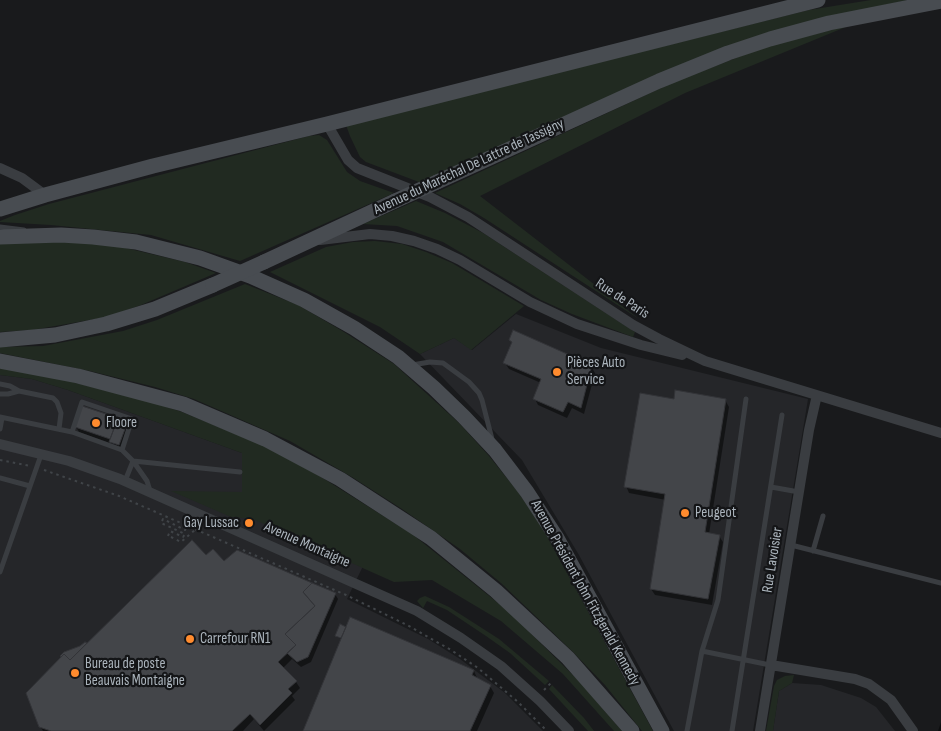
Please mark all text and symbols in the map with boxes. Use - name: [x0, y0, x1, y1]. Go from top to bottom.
- street label: Avenue du Maréchal De Lattre de Tassigny: [371, 115, 567, 219]
- street label: Rue de Paris: [592, 275, 652, 323]
- place label: Pièces Auto Service: [567, 354, 625, 389]
- marker: Pièces Auto Service: [551, 366, 563, 378]
- place label: Floore: [106, 414, 137, 432]
- marker: Floore: [90, 417, 102, 429]
- street label: Avenue Président John Fitzgerald Kennedy: [526, 497, 644, 689]
- place label: Peugeot: [695, 504, 736, 522]
- marker: Peugeot: [679, 507, 691, 519]
- place label: Gay Lussac: [184, 514, 239, 532]
- marker: Gay Lussac: [243, 517, 255, 529]
- street label: Avenue Montaigne: [261, 518, 353, 572]
- street label: Rue Lavoisier: [759, 526, 787, 594]
- place label: Carrefour RN1: [200, 630, 270, 648]
- marker: Carrefour RN1: [184, 633, 196, 645]
- place label: Bureau de poste Beauvais Montaigne: [85, 655, 185, 690]
- marker: Bureau de poste Beauvais Montaigne: [69, 667, 81, 679]

